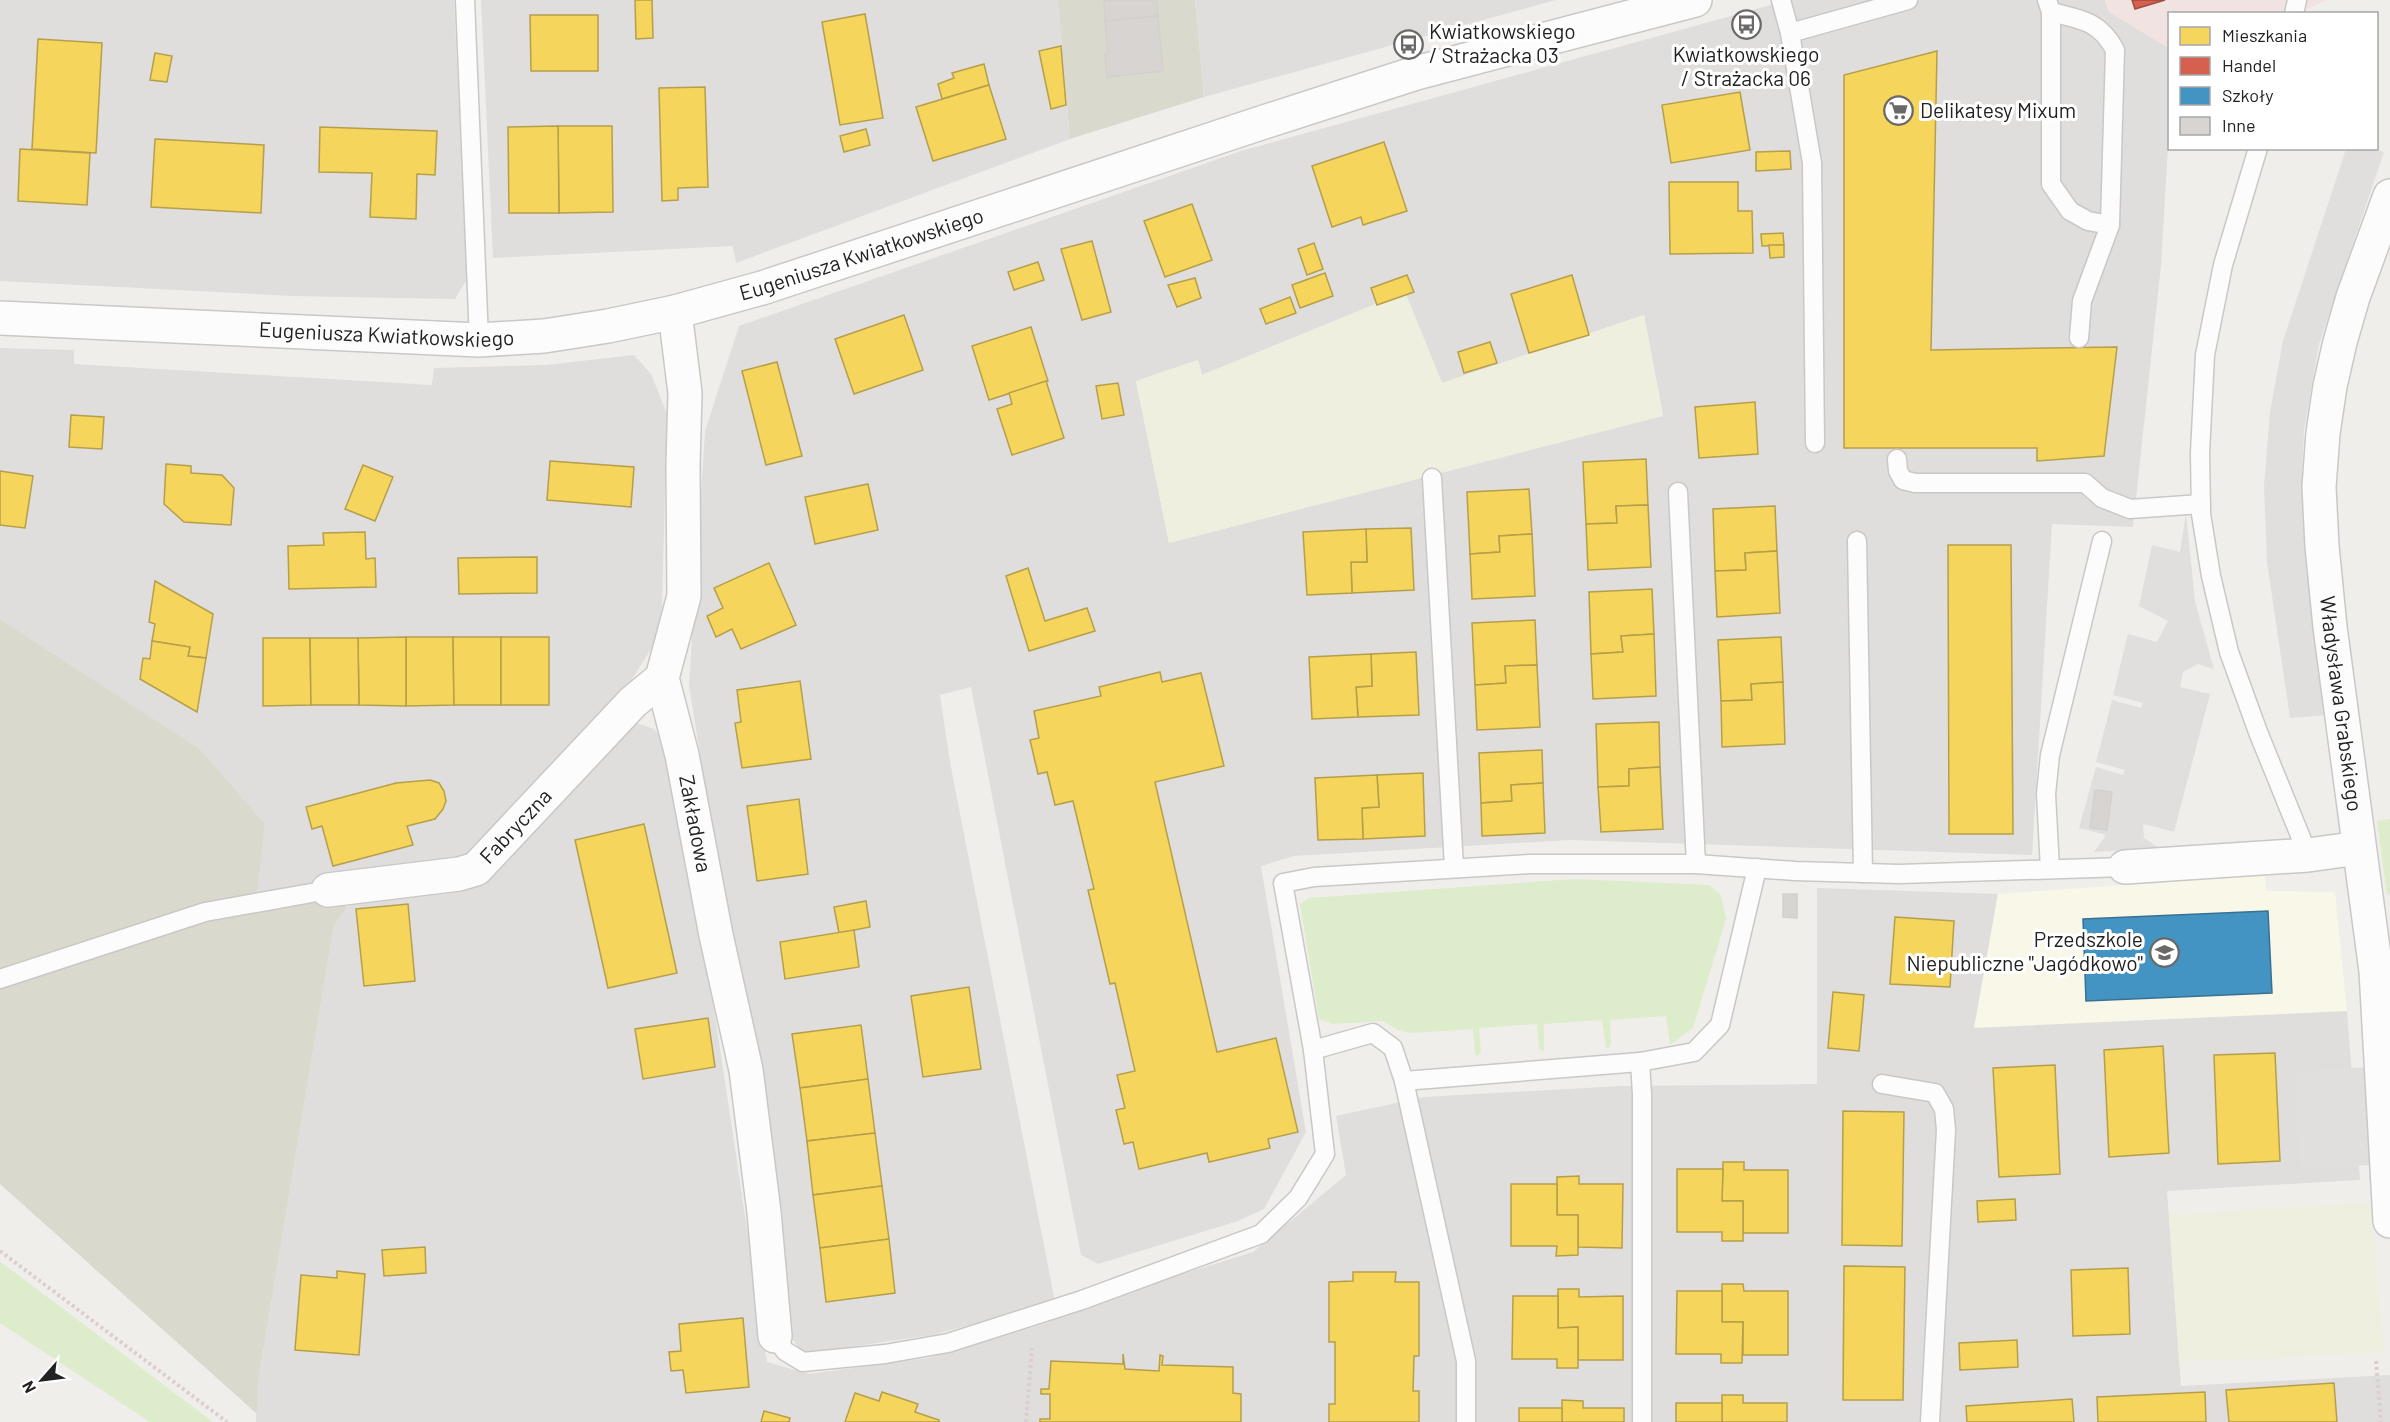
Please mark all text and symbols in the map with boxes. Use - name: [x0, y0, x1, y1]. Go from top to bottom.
- bus stop icon: Kwiatkowskiego / Strażacka 06: [1730, 8, 1762, 40]
- legend: [2168, 12, 2378, 150]
- place label: Kwiatkowskiego / Strażacka 03: [1429, 18, 1576, 67]
- text: Mieszkania: [2222, 24, 2307, 46]
- bus stop icon: Kwiatkowskiego / Strażacka 03: [1392, 28, 1424, 60]
- place label: Kwiatkowskiego / Strażacka 06: [1673, 41, 1819, 90]
- text: Handel: [2222, 54, 2276, 76]
- text: Szkoły: [2222, 84, 2273, 106]
- supermarket icon: Delikatesy Mixum: [1883, 95, 1915, 127]
- place label: Delikatesy Mixum: [1920, 97, 2076, 122]
- text: Inne: [2222, 114, 2256, 136]
- street label: Eugeniusza Kwiatkowskiego: [736, 202, 986, 305]
- street label: Eugeniusza Kwiatkowskiego: [258, 316, 515, 351]
- street label: Władysława Grabskiego: [2316, 594, 2369, 813]
- street label: Zakładowa: [675, 773, 718, 874]
- street label: Fabryczna: [474, 783, 556, 868]
- place label: Przedszkole Niepubliczne "Jagódkowo": [1906, 926, 2143, 975]
- school or university icon: Przedszkole Niepubliczne "Jagódkowo": [2148, 936, 2180, 968]
- north arrow: [12, 1350, 72, 1410]
- text: N: [17, 1378, 39, 1396]

